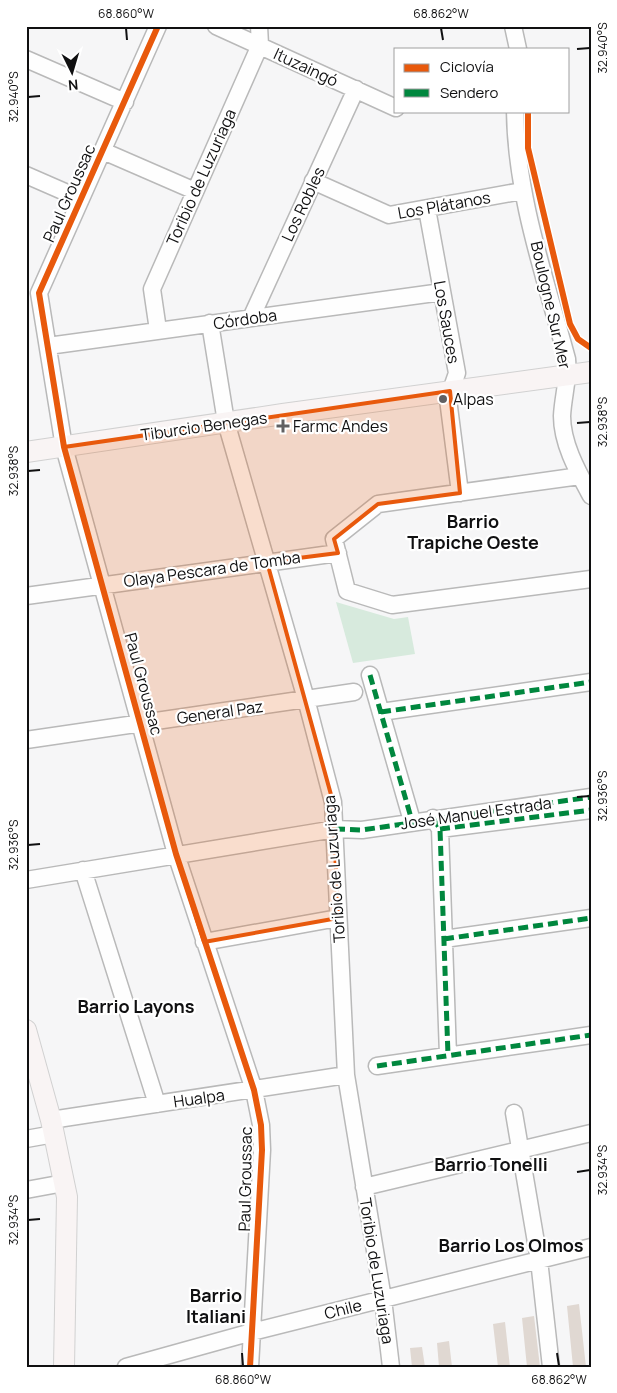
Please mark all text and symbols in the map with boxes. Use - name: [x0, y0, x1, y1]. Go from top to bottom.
- text: 68.860°W: [98, 5, 155, 22]
- text: 68.862°W: [413, 5, 469, 22]
- text: 32.940°S: [594, 22, 611, 74]
- street label: Ituzaingó: [270, 43, 342, 91]
- north arrow: [48, 48, 98, 98]
- legend: [394, 48, 570, 112]
- text: Ciclovía: [440, 56, 494, 77]
- text: 32.940°S: [5, 71, 22, 123]
- text: N: [67, 76, 79, 95]
- text: Sendero: [440, 82, 499, 103]
- street label: Toribio de Luzuriaga: [161, 105, 241, 249]
- street label: Paul Groussac: [38, 140, 100, 245]
- street label: Los Robles: [276, 163, 330, 245]
- street label: Los Plátanos: [396, 186, 492, 224]
- street label: Boulogne Sur Mer: [526, 239, 576, 371]
- street label: Los Sauces: [429, 279, 465, 365]
- street label: Córdoba: [212, 304, 278, 334]
- place label: Alpas: [453, 388, 494, 410]
- marker: Alpas: [437, 393, 449, 405]
- text: 32.938°S: [594, 397, 611, 447]
- street label: Tiburcio Benegas: [139, 406, 269, 446]
- place label: Farmc Andes: [293, 415, 388, 437]
- marker: Farmc Andes: [277, 420, 289, 432]
- text: 32.938°S: [5, 446, 22, 496]
- district label: Barrio Trapiche Oeste: [407, 509, 539, 554]
- street label: Olaya Pescara de Tomba: [122, 546, 302, 592]
- street label: Paul Groussac: [120, 630, 168, 738]
- street label: General Paz: [175, 695, 265, 729]
- text: 32.936°S: [594, 771, 611, 821]
- street label: José Manuel Estrada: [399, 792, 553, 834]
- street label: Toribio de Luzuriaga: [318, 795, 350, 943]
- text: 32.936°S: [5, 820, 22, 870]
- district label: Barrio Layons: [77, 994, 195, 1018]
- street label: Hualpa: [172, 1084, 226, 1112]
- street label: Paul Groussac: [233, 1126, 257, 1232]
- text: 32.934°S: [594, 1145, 611, 1195]
- district label: Barrio Tonelli: [434, 1152, 548, 1176]
- text: 32.934°S: [5, 1195, 22, 1245]
- street label: Toribio de Luzuriaga: [355, 1196, 399, 1346]
- district label: Barrio Los Olmos: [439, 1233, 584, 1257]
- district label: Barrio Italiani: [186, 1283, 246, 1328]
- street label: Chile: [322, 1294, 364, 1324]
- text: 68.860°W: [215, 1371, 272, 1388]
- text: 68.862°W: [531, 1371, 587, 1388]

